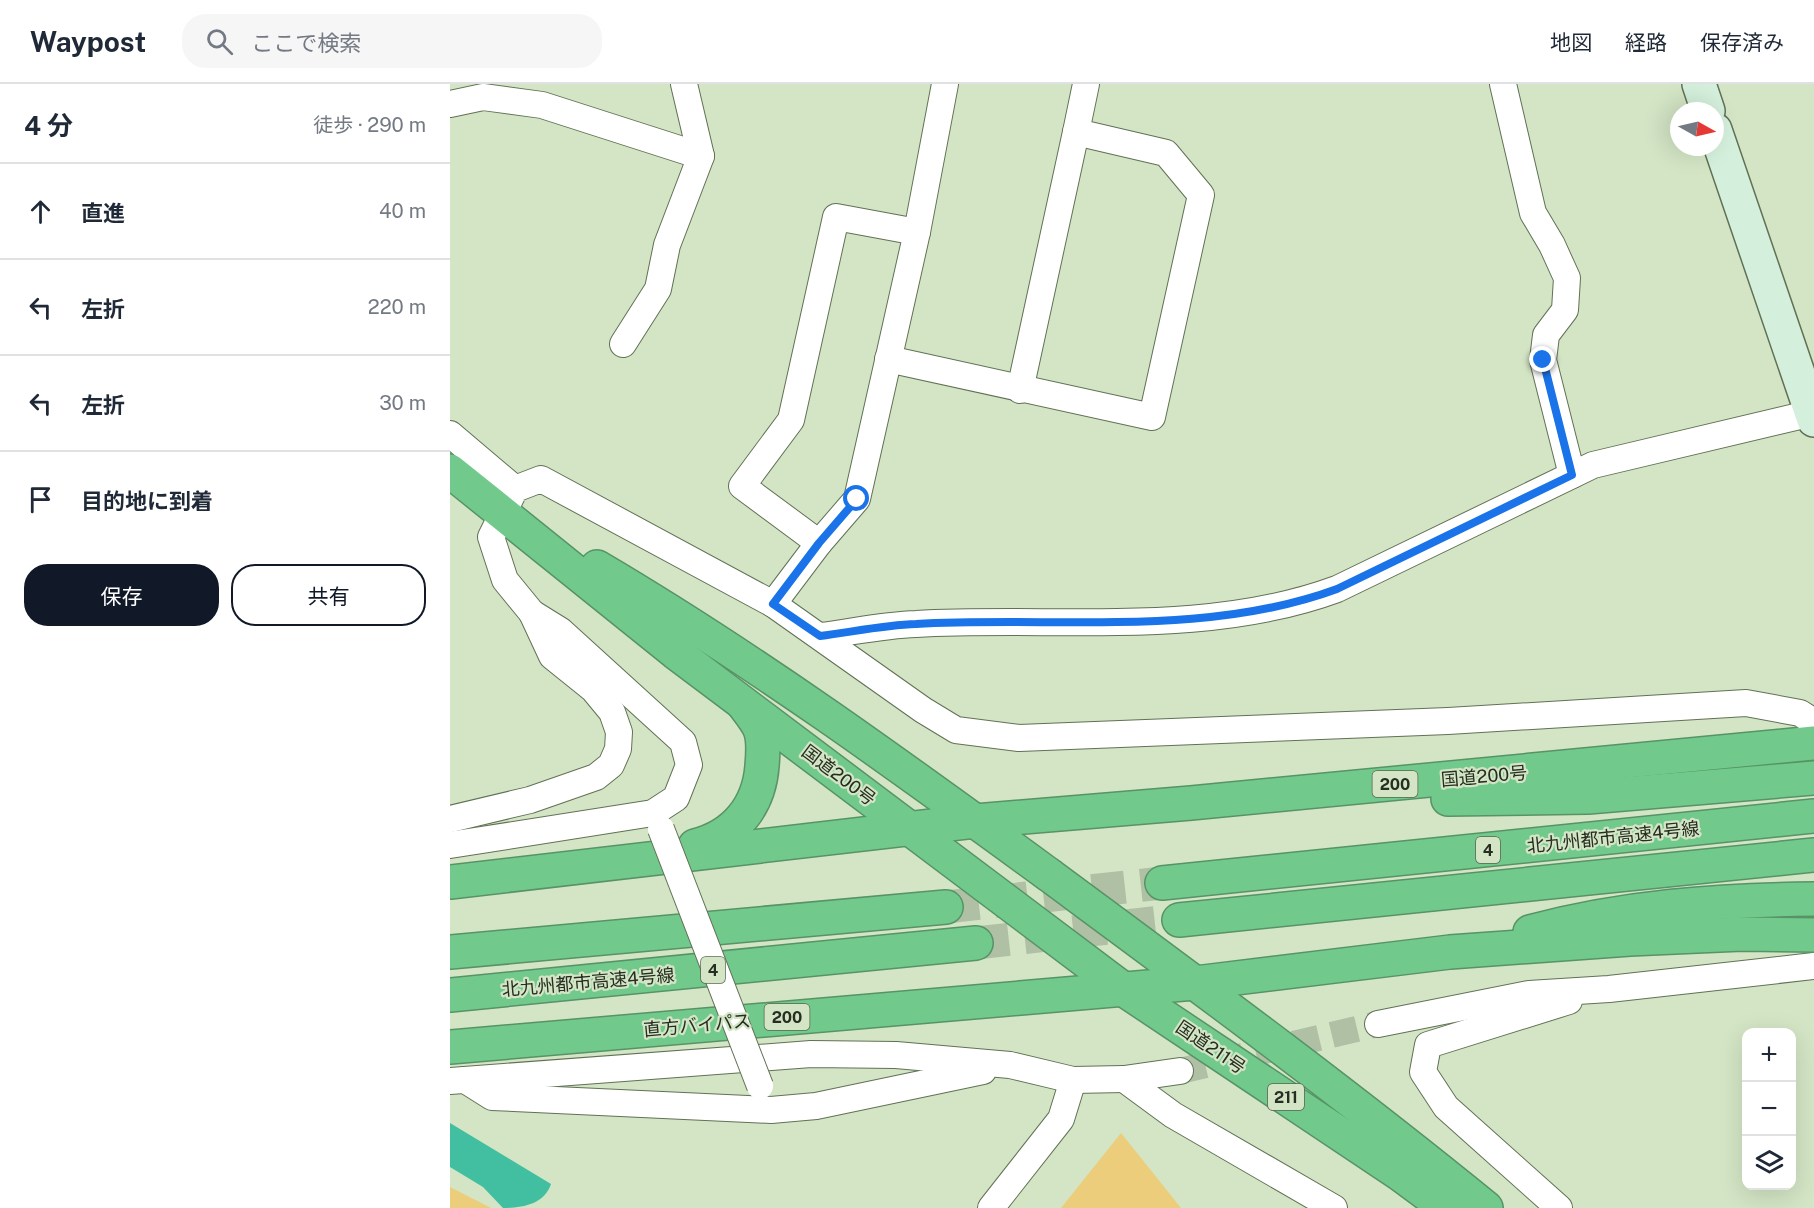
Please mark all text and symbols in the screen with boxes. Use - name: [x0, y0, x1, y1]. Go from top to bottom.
- search box: [182, 14, 602, 68]
- text: Waypost: [30, 25, 146, 58]
- icon: search: [203, 25, 236, 58]
- text: ここで検索: [251, 30, 361, 56]
- text: 地図: [1550, 30, 1592, 55]
- text: 経路: [1625, 30, 1667, 55]
- text: 保存済み: [1700, 30, 1784, 55]
- north arrow: [1670, 102, 1724, 156]
- text: 4 分: [24, 110, 73, 141]
- text: 徒歩 · 290 m: [313, 113, 426, 137]
- icon: ahead: [24, 195, 57, 228]
- text: 40 m: [379, 199, 426, 223]
- text: 直進: [81, 200, 125, 226]
- icon: left: [24, 291, 57, 324]
- text: 220 m: [368, 295, 426, 319]
- text: 左折: [81, 296, 125, 322]
- route end: [1529, 346, 1555, 372]
- icon: left: [24, 387, 57, 420]
- text: 30 m: [379, 391, 426, 415]
- text: 左折: [81, 392, 125, 418]
- icon: arrive: [24, 483, 57, 516]
- route start: [843, 485, 869, 511]
- text: 目的地に到着: [81, 488, 213, 514]
- button: 保存: [24, 564, 219, 626]
- button: 共有: [231, 564, 426, 626]
- street label: 国道200号: [798, 741, 880, 809]
- street label: 国道200号: [1440, 762, 1528, 790]
- road number: 200: [1372, 771, 1418, 797]
- street label: 北九州都市高速4号線: [1526, 817, 1700, 857]
- road number: 4: [1476, 837, 1500, 863]
- road number: 4: [701, 957, 725, 983]
- street label: 北九州都市高速4号線: [501, 964, 675, 1000]
- road number: 200: [764, 1004, 810, 1030]
- street label: 直方バイパス: [642, 1010, 752, 1040]
- street label: 国道211号: [1172, 1016, 1250, 1078]
- map controls: [1742, 1028, 1796, 1190]
- button: +: [1742, 1028, 1796, 1082]
- button: −: [1742, 1082, 1796, 1136]
- road number: 211: [1268, 1084, 1304, 1110]
- button: layers: [1742, 1136, 1796, 1190]

